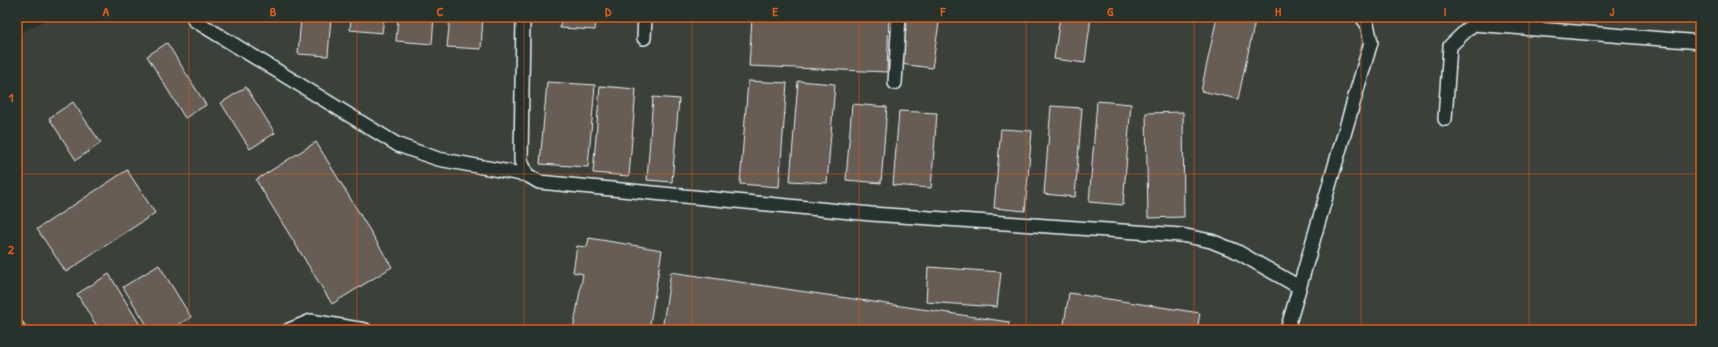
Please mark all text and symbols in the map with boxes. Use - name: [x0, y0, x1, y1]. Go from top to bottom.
- text: A: [103, 2, 110, 20]
- text: B: [270, 2, 277, 20]
- text: C: [436, 2, 444, 20]
- text: D: [605, 2, 612, 20]
- text: E: [772, 2, 778, 20]
- text: F: [940, 2, 947, 20]
- text: G: [1107, 2, 1114, 20]
- text: H: [1275, 2, 1281, 20]
- text: I: [1443, 2, 1447, 20]
- text: J: [1610, 2, 1615, 20]
- text: 1: [9, 88, 14, 106]
- text: 2: [8, 240, 15, 258]

